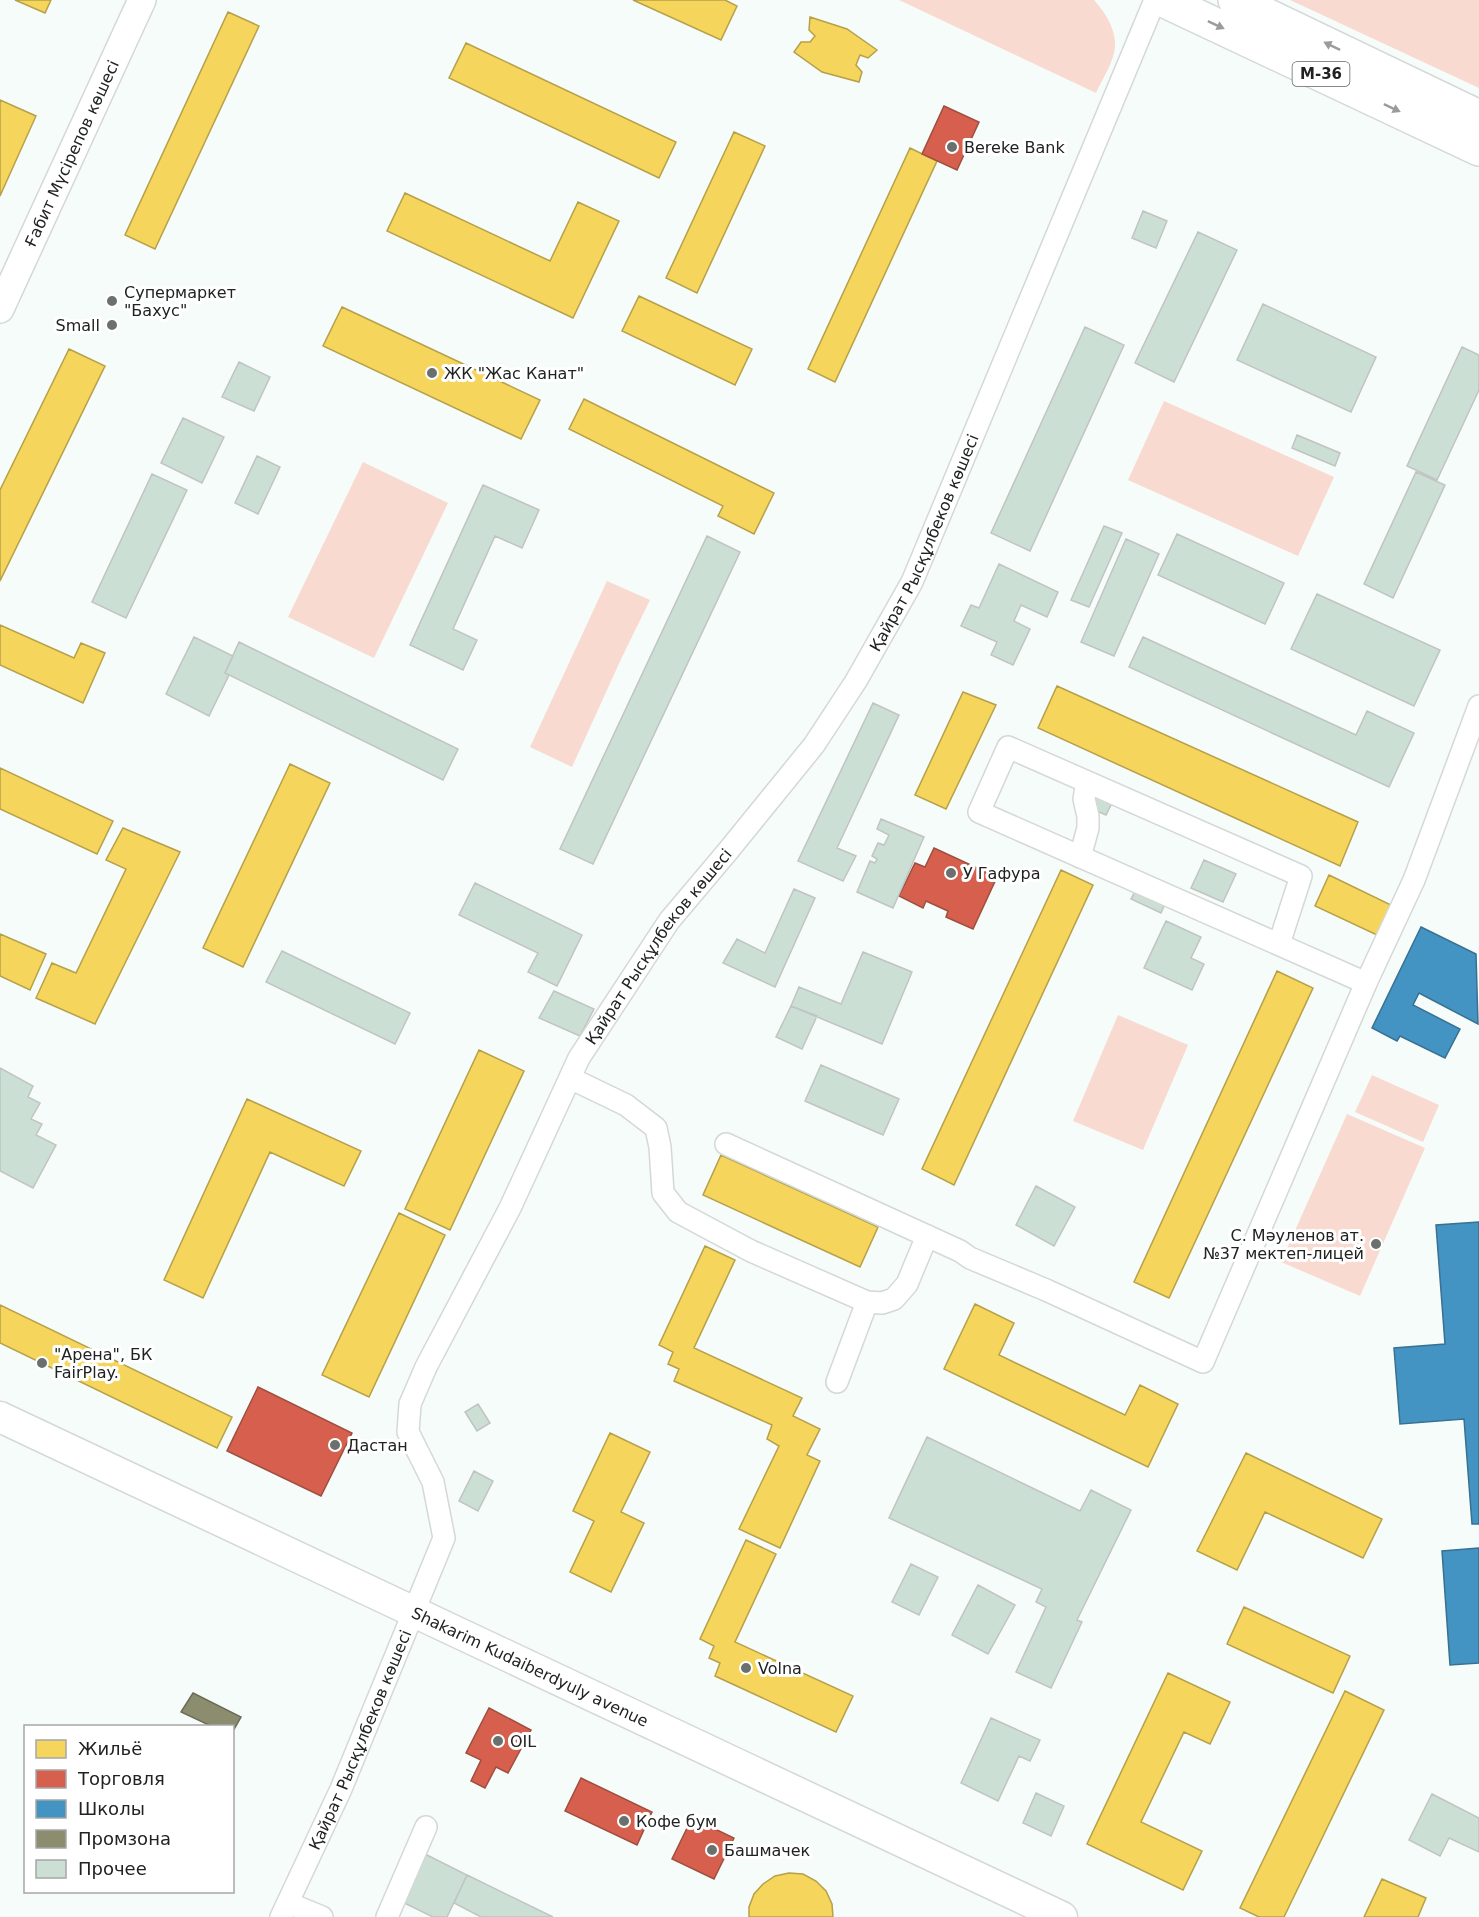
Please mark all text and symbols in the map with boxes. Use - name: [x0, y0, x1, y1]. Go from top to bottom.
- one-way arrow: [1207, 20, 1224, 29]
- one-way arrow: [1323, 42, 1340, 51]
- street label: Ғабит Мүсірепов көшесі: [21, 57, 123, 250]
- road number: M-36: [1292, 62, 1350, 86]
- one-way arrow: [1384, 103, 1401, 112]
- place label: Bereke Bank: [964, 138, 1065, 157]
- marker: Bereke Bank: [945, 140, 959, 154]
- place label: Супермаркет "Бахус": [124, 283, 236, 320]
- marker: Супермаркет "Бахус": [105, 294, 119, 308]
- place label: Small: [56, 316, 100, 335]
- marker: Small: [105, 318, 119, 332]
- place label: ЖК "Жас Канат": [444, 364, 584, 383]
- marker: ЖК "Жас Канат": [425, 366, 439, 380]
- street label: Қайрат Рысқұлбеков көшесі: [866, 431, 983, 655]
- street label: Қайрат Рысқұлбеков көшесі: [582, 845, 736, 1048]
- place label: У Гафура: [963, 864, 1041, 883]
- marker: У Гафура: [944, 866, 958, 880]
- place label: С. Мәуленов ат. №37 мектеп-лицей: [1203, 1226, 1364, 1263]
- marker: С. Мәуленов ат. №37 мектеп-лицей: [1369, 1237, 1383, 1251]
- place label: "Арена", БК FairPlay.: [54, 1345, 153, 1382]
- marker: "Арена", БК FairPlay.: [35, 1356, 49, 1370]
- place label: Дастан: [347, 1436, 408, 1455]
- marker: Дастан: [328, 1438, 342, 1452]
- street label: Shakarim Kudaiberdyuly avenue: [409, 1603, 651, 1731]
- street label: Қайрат Рысқұлбеков көшесі: [305, 1627, 415, 1853]
- place label: Volna: [758, 1659, 802, 1678]
- marker: Volna: [739, 1661, 753, 1675]
- legend: [24, 1725, 234, 1893]
- place label: OIL: [510, 1732, 536, 1751]
- marker: OIL: [491, 1734, 505, 1748]
- text: Жильё: [78, 1738, 142, 1759]
- text: Торговля: [77, 1768, 165, 1789]
- text: Школы: [78, 1798, 145, 1819]
- place label: Кофе бум: [636, 1812, 717, 1831]
- marker: Кофе бум: [617, 1814, 631, 1828]
- text: Промзона: [78, 1828, 171, 1849]
- place label: Башмачек: [724, 1841, 811, 1860]
- marker: Башмачек: [705, 1843, 719, 1857]
- text: Прочее: [78, 1858, 147, 1879]

